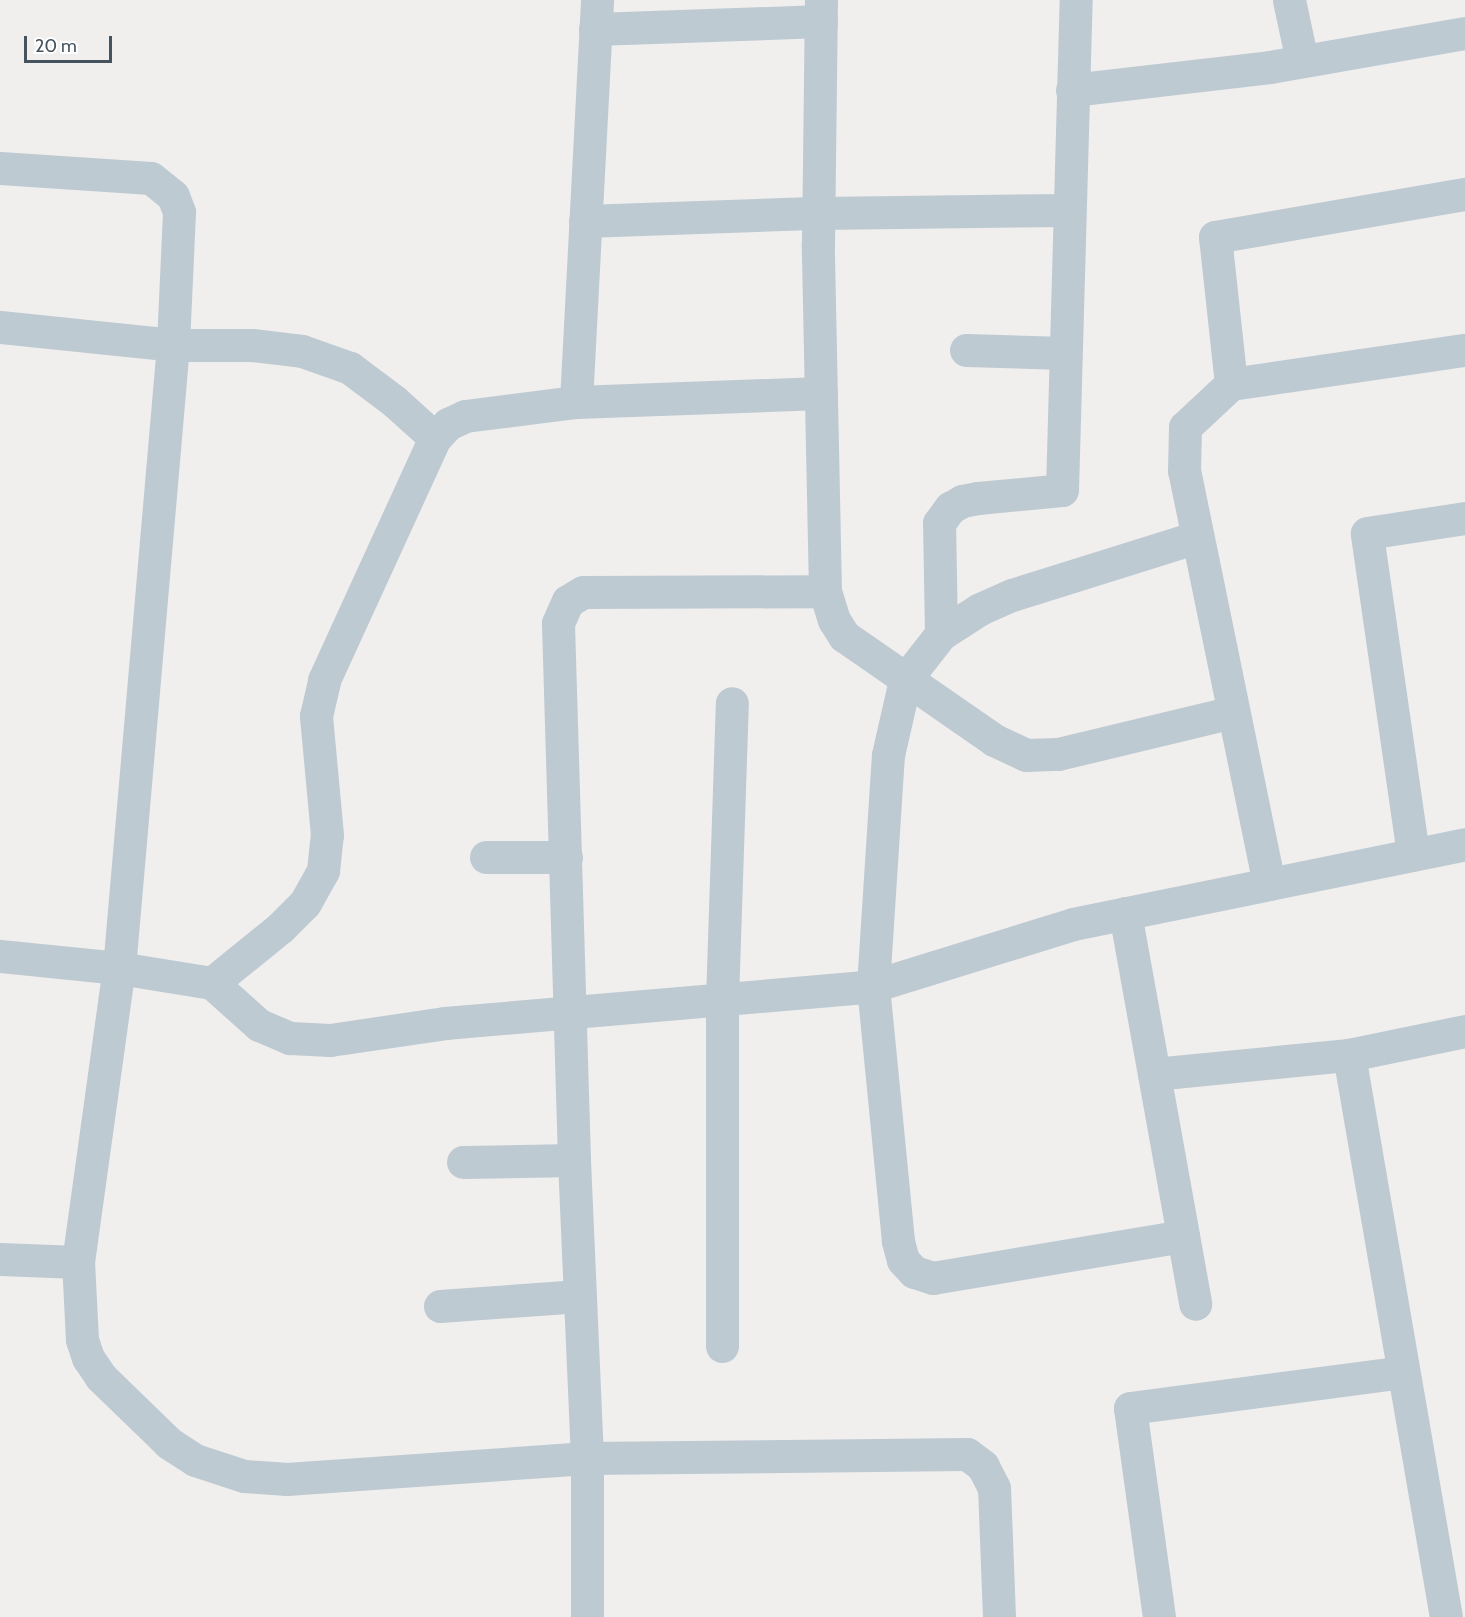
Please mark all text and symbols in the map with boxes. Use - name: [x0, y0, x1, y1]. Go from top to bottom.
- scale bar: [27, 24, 116, 62]
- text: 20 m: [35, 35, 77, 57]

